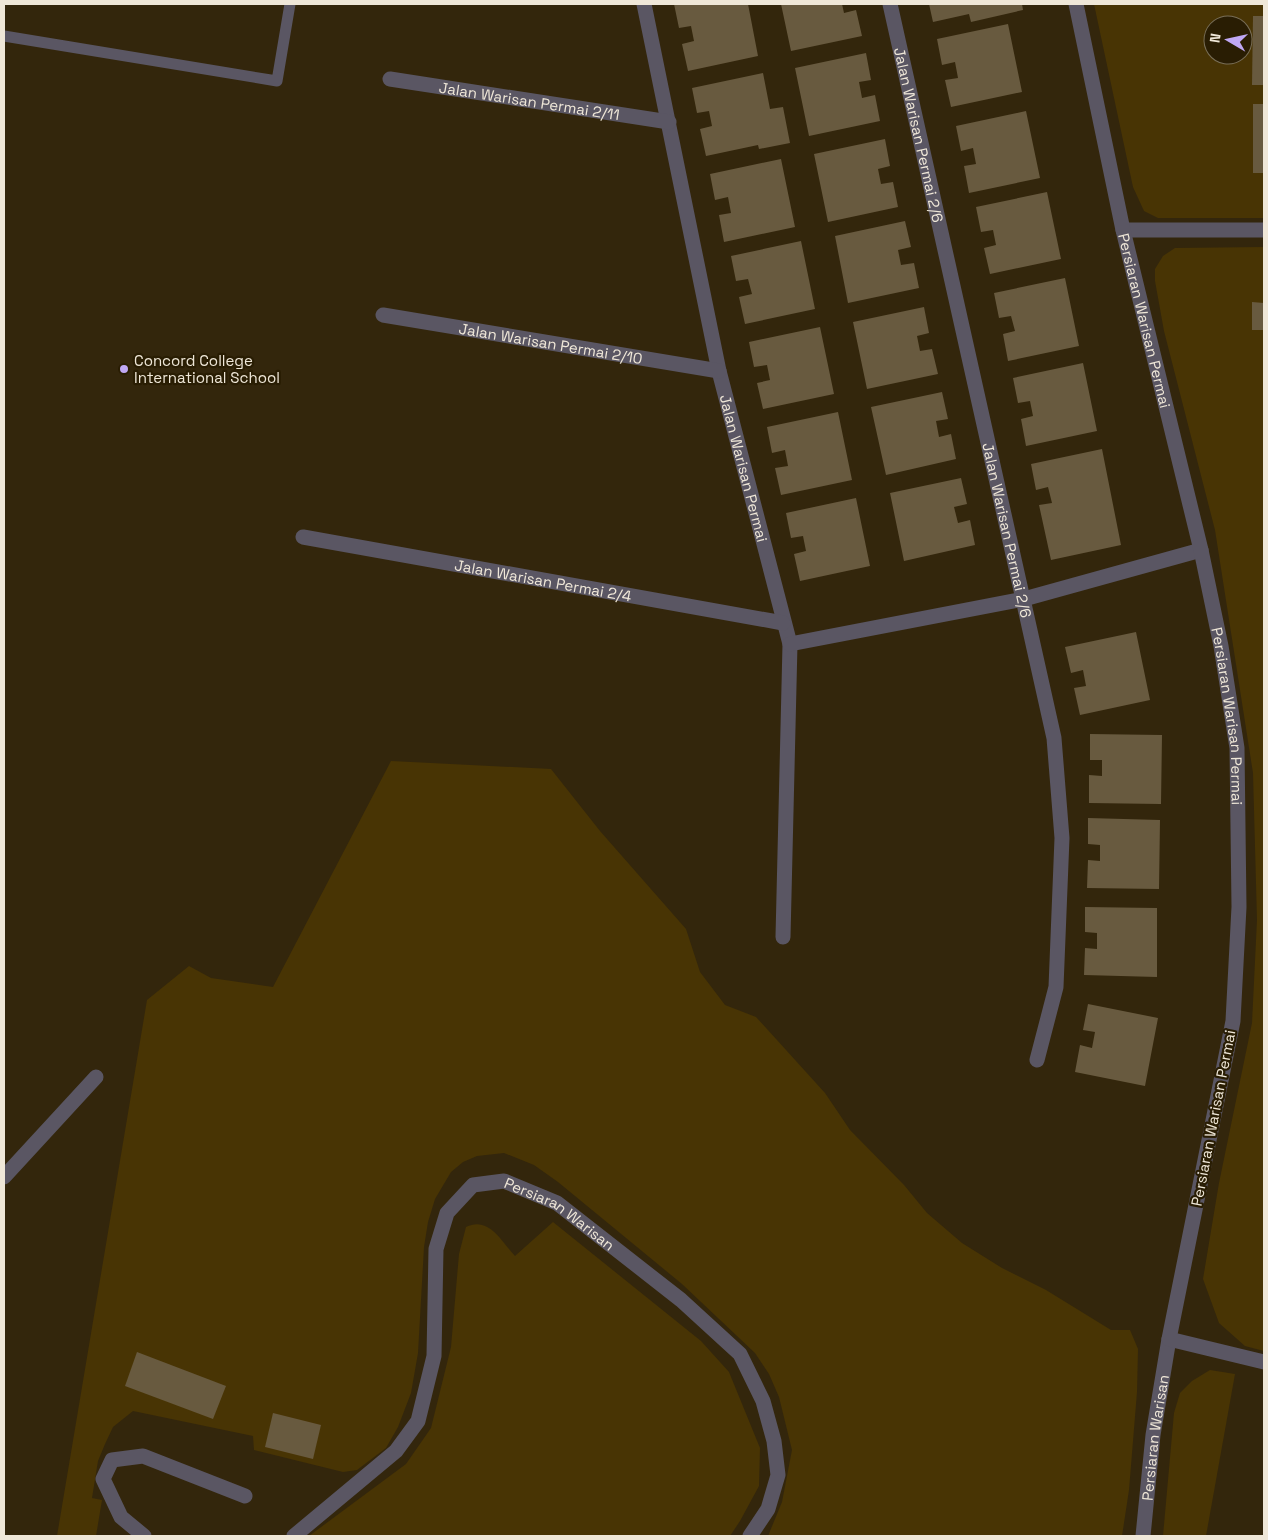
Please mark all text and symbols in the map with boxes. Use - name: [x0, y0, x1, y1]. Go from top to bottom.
- north arrow: [1203, 15, 1253, 65]
- text: N: [1206, 32, 1225, 44]
- street label: Jalan Warisan Permai 2/6: [890, 45, 948, 224]
- street label: Jalan Warisan Permai 2/11: [438, 77, 621, 124]
- street label: Persiaran Warisan Permai: [1115, 231, 1176, 410]
- street label: Jalan Warisan Permai 2/10: [457, 318, 644, 368]
- place label: Concord College International School: [134, 351, 280, 387]
- marker: Concord College International School: [118, 363, 130, 375]
- street label: Jalan Warisan Permai: [716, 392, 773, 544]
- street label: Jalan Warisan Permai 2/6: [979, 441, 1036, 620]
- street label: Jalan Warisan Permai 2/4: [453, 555, 633, 605]
- street label: Persiaran Warisan Permai: [1208, 625, 1247, 805]
- street label: Persiaran Warisan Permai: [1187, 1028, 1239, 1208]
- street label: Persiaran Warisan: [502, 1173, 619, 1254]
- street label: Persiaran Warisan: [1137, 1373, 1172, 1502]

